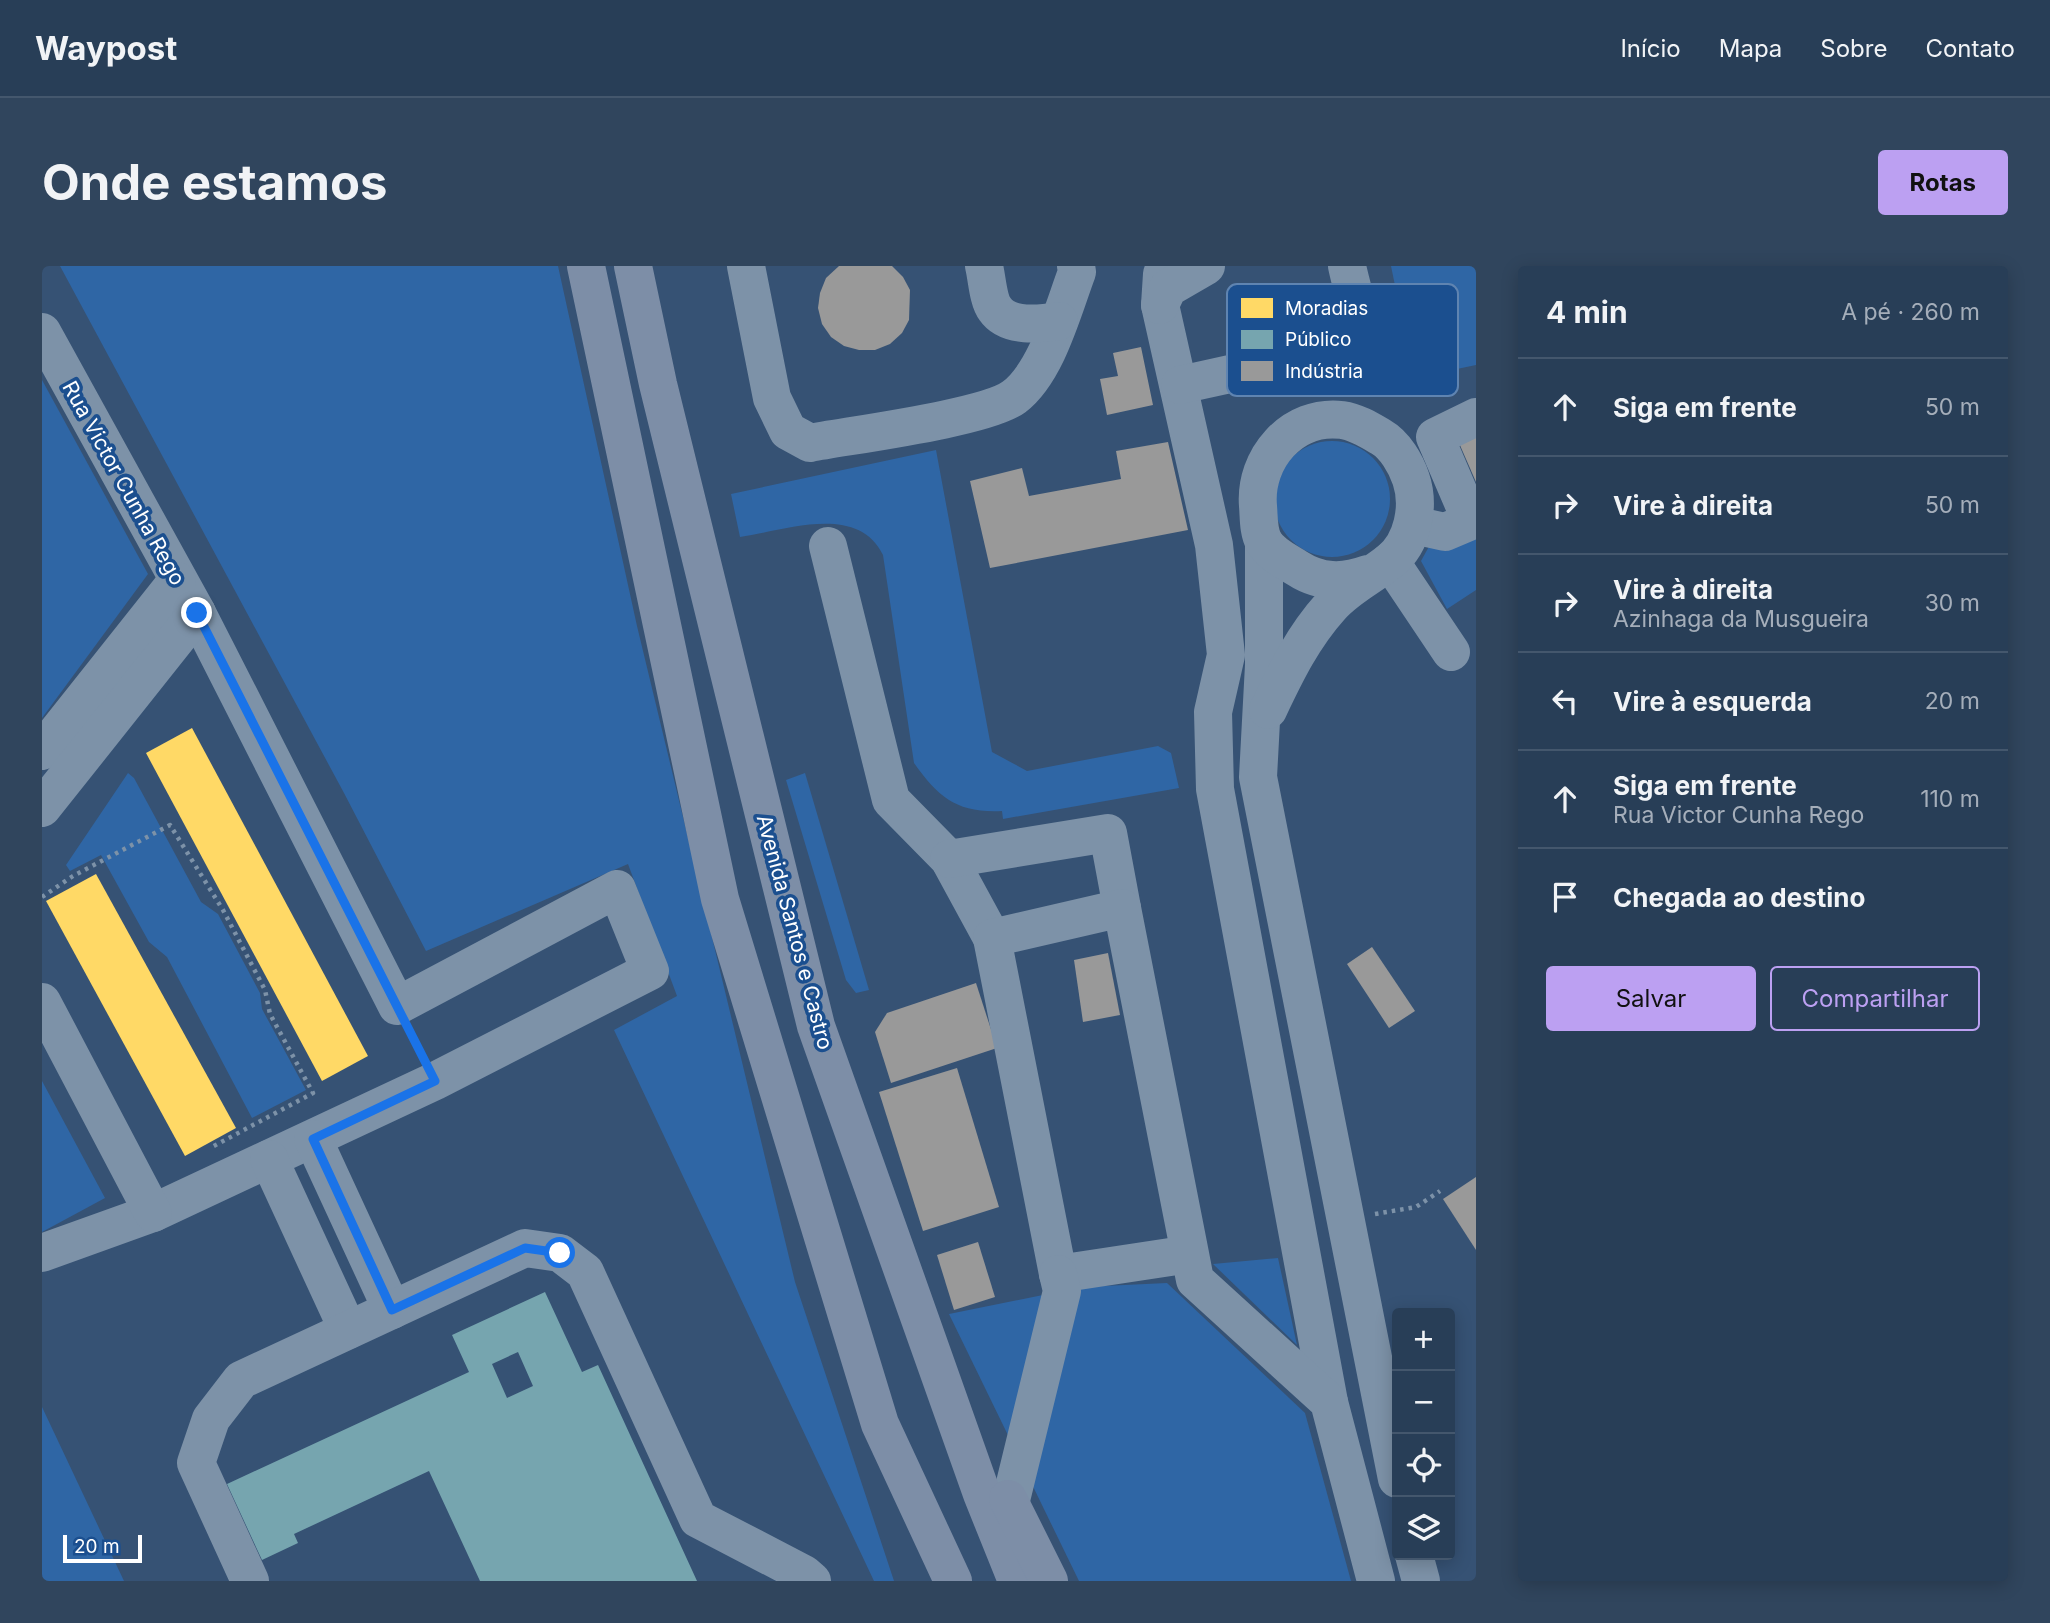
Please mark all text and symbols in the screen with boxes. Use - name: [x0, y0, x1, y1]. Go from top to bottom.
- text: Waypost: [35, 28, 177, 68]
- text: Início: [1620, 34, 1681, 63]
- text: Mapa: [1719, 34, 1782, 63]
- text: Sobre: [1820, 34, 1887, 63]
- text: Contato: [1925, 34, 2015, 63]
- button: Rotas: [1878, 150, 2008, 215]
- text: Onde estamos: [42, 153, 387, 212]
- legend: [1227, 284, 1458, 396]
- text: 4 min: [1546, 294, 1628, 330]
- text: Moradias: [1285, 297, 1368, 320]
- text: A pé · 260 m: [1841, 298, 1980, 326]
- text: Público: [1285, 328, 1351, 351]
- text: Indústria: [1285, 360, 1363, 383]
- street label: Rua Victor Cunha Rego: [57, 377, 191, 589]
- icon: ahead: [1546, 388, 1584, 426]
- text: Siga em frente: [1613, 392, 1797, 423]
- text: 50 m: [1925, 393, 1980, 421]
- icon: right: [1546, 486, 1584, 524]
- text: Vire à direita: [1613, 490, 1773, 521]
- text: 50 m: [1925, 491, 1980, 519]
- text: Vire à direita: [1613, 574, 1773, 605]
- icon: right: [1546, 584, 1584, 622]
- text: 30 m: [1925, 589, 1980, 617]
- route end: [181, 597, 212, 628]
- text: Azinhaga da Musgueira: [1613, 605, 1869, 633]
- icon: left: [1546, 682, 1584, 720]
- text: Vire à esquerda: [1613, 686, 1812, 717]
- text: 20 m: [1925, 687, 1980, 715]
- text: Siga em frente: [1613, 770, 1797, 801]
- icon: ahead: [1546, 780, 1584, 818]
- text: 110 m: [1920, 785, 1980, 813]
- text: Rua Victor Cunha Rego: [1613, 801, 1864, 829]
- street label: Avenida Santos e Castro: [752, 812, 838, 1052]
- icon: arrive: [1546, 878, 1584, 916]
- text: Chegada ao destino: [1613, 882, 1865, 913]
- button: Salvar: [1546, 966, 1756, 1031]
- button: Compartilhar: [1770, 966, 1980, 1031]
- route start: [544, 1237, 575, 1268]
- map controls: [1392, 1308, 1455, 1560]
- button: +: [1392, 1308, 1455, 1371]
- button: −: [1392, 1371, 1455, 1434]
- button: locate: [1392, 1434, 1455, 1497]
- button: layers: [1392, 1497, 1455, 1560]
- scale bar: [63, 1532, 142, 1564]
- text: 20 m: [74, 1535, 120, 1558]

